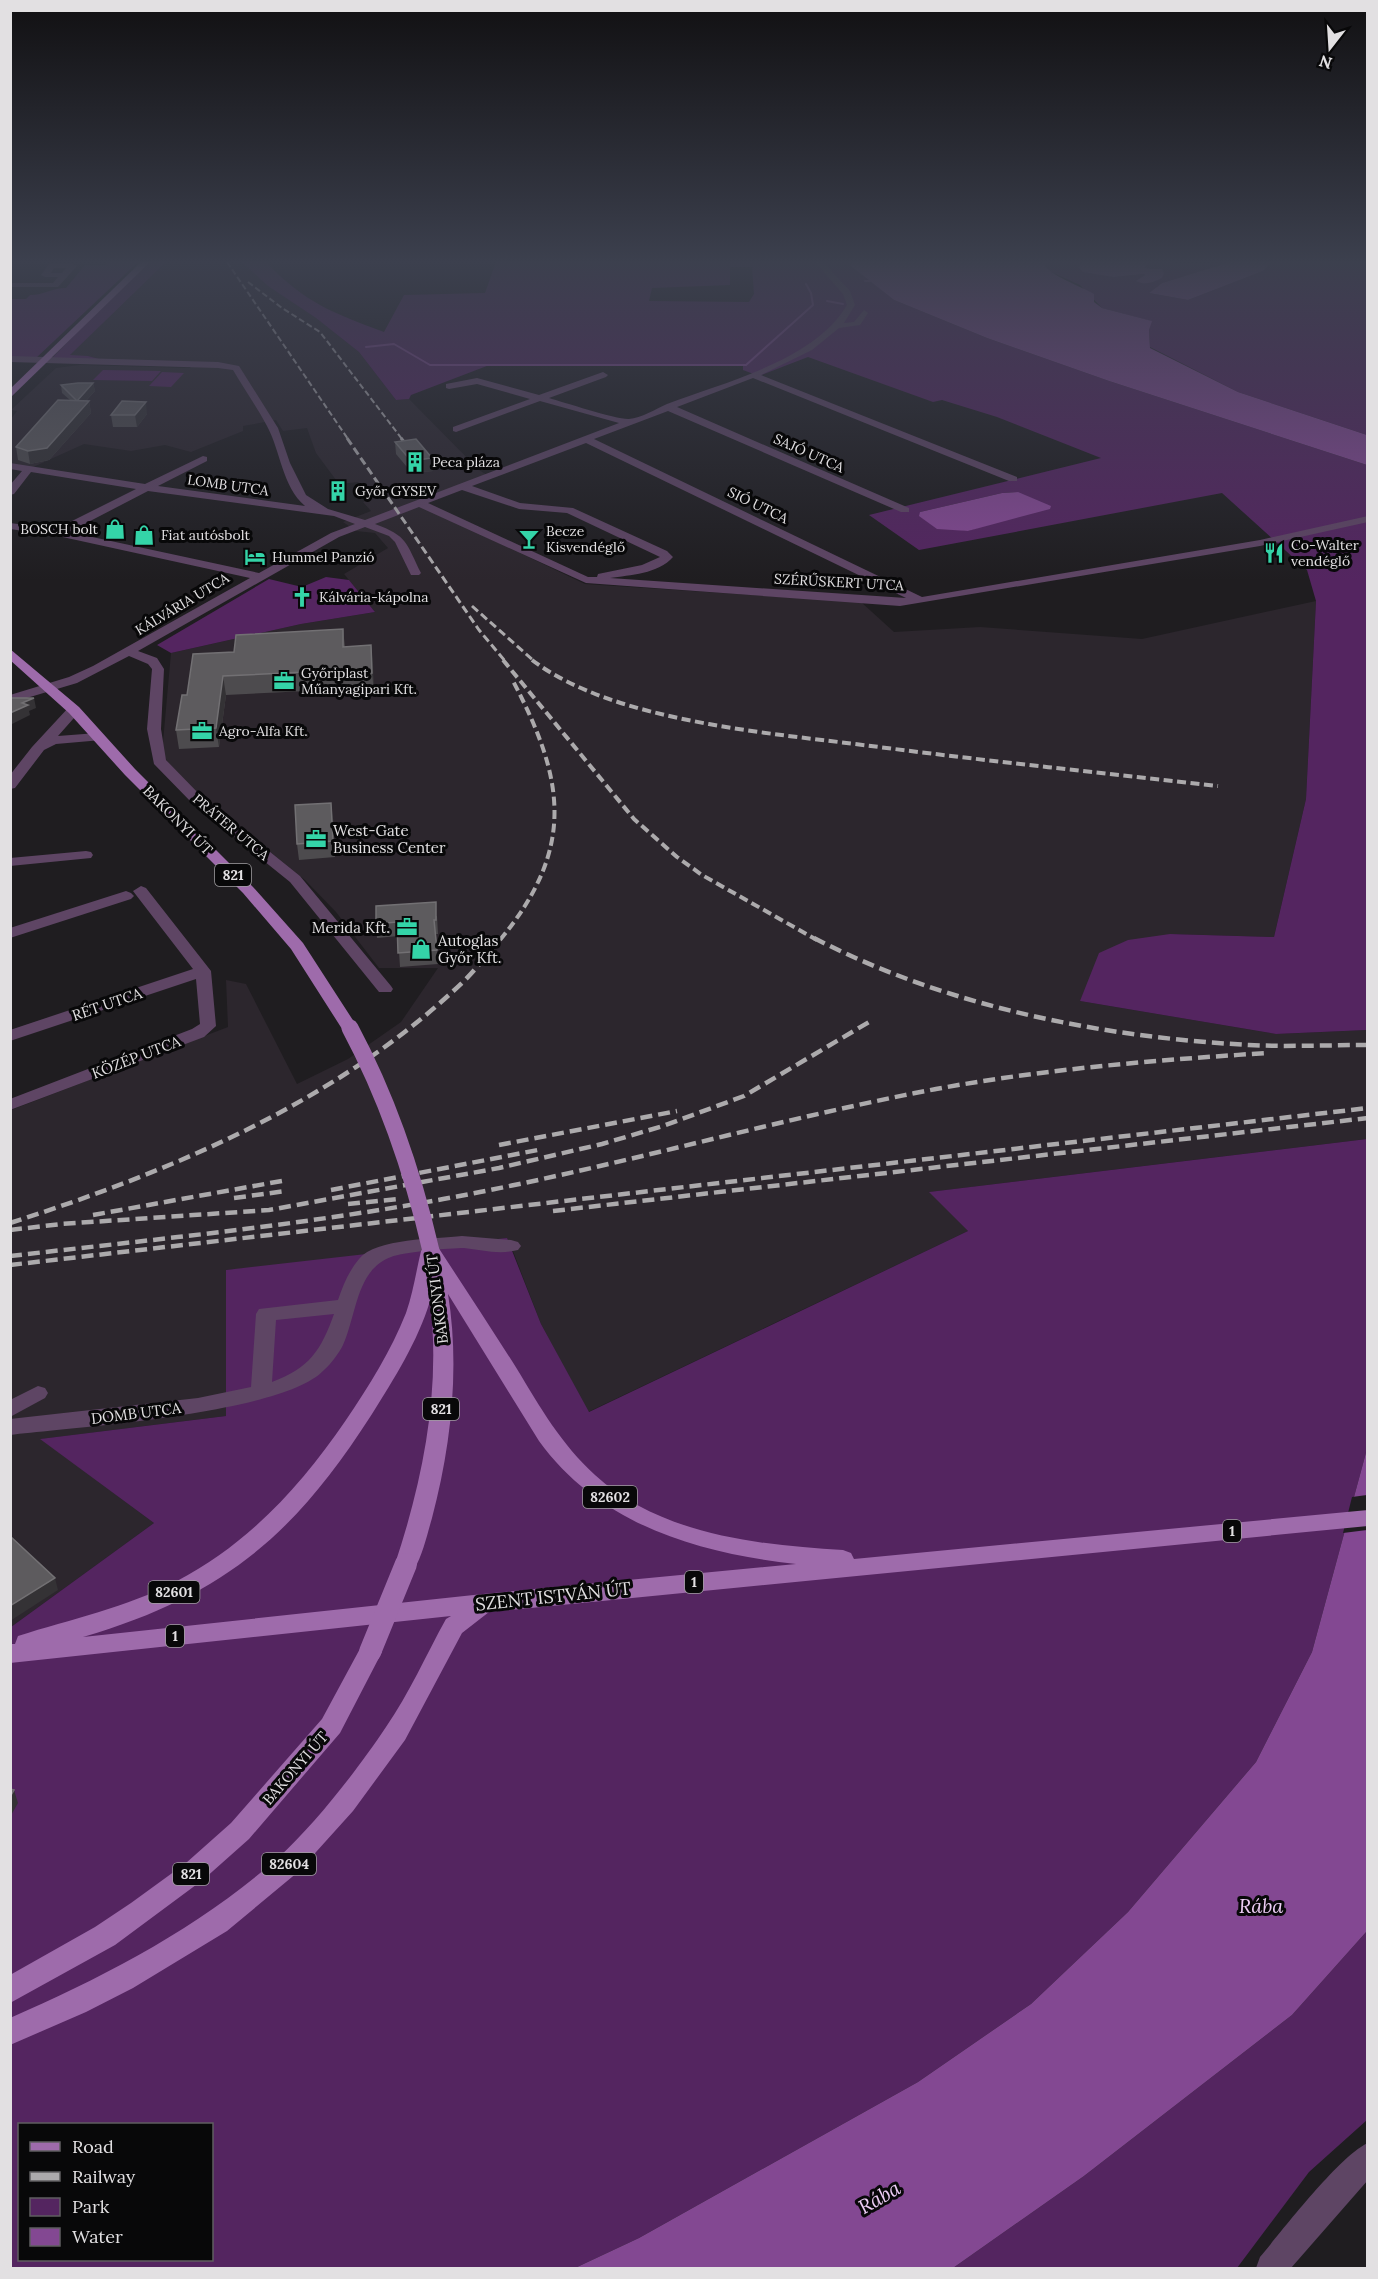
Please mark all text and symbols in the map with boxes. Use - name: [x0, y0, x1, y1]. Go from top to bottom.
- north arrow: [1300, 18, 1360, 78]
- text: N: [1317, 51, 1334, 74]
- street label: SAJÓ UTCA: [771, 429, 847, 477]
- building icon: Peca pláza: [403, 450, 427, 474]
- place label: Peca pláza: [432, 453, 500, 471]
- street label: LOMB UTCA: [186, 470, 270, 500]
- building icon: Győr GYSEV: [326, 479, 350, 503]
- place label: Győr GYSEV: [355, 482, 437, 500]
- street label: SIÓ UTCA: [725, 483, 791, 527]
- shop icon: BOSCH bolt: [103, 517, 127, 541]
- place label: BOSCH bolt: [20, 520, 99, 538]
- place label: Becze Kisvendéglő: [546, 522, 625, 556]
- shop icon: Fiat autósbolt: [132, 523, 156, 547]
- place label: Fiat autósbolt: [161, 526, 250, 544]
- bar icon: Becze Kisvendéglő: [517, 527, 541, 551]
- place label: Co-Walter vendéglő: [1291, 536, 1359, 570]
- restaurant icon: Co-Walter vendéglő: [1262, 541, 1286, 565]
- hotel icon: Hummel Panzió: [243, 545, 267, 569]
- place label: Hummel Panzió: [272, 548, 375, 566]
- street label: KÁLVÁRIA UTCA: [132, 569, 232, 639]
- street label: SZÉRŰSKERT UTCA: [774, 570, 905, 594]
- church icon: Kálvária-kápolna: [290, 585, 314, 609]
- place label: Kálvária-kápolna: [319, 588, 429, 606]
- place label: Győriplast Műanyagipari Kft.: [301, 664, 417, 698]
- office icon: Győriplast Műanyagipari Kft.: [272, 669, 296, 693]
- office icon: Agro-Alfa Kft.: [190, 719, 214, 743]
- place label: Agro-Alfa Kft.: [218, 722, 308, 740]
- street label: BAKONYI ÚT: [139, 781, 217, 859]
- street label: PRÁTER UTCA: [189, 790, 273, 864]
- place label: West-Gate Business Center: [333, 821, 446, 857]
- office icon: West-Gate Business Center: [304, 827, 328, 851]
- road number: 821: [215, 864, 251, 886]
- office icon: Merida Kft.: [395, 915, 419, 939]
- place label: Merida Kft.: [312, 918, 390, 937]
- place label: Autoglas Győr Kft.: [437, 931, 501, 967]
- shop icon: Autoglas Győr Kft.: [409, 937, 433, 961]
- street label: RÉT UTCA: [69, 983, 145, 1025]
- street label: KÖZÉP UTCA: [89, 1031, 184, 1083]
- street label: BAKONYI ÚT: [422, 1252, 452, 1345]
- street label: DOMB UTCA: [90, 1398, 183, 1428]
- road number: 821: [423, 1398, 459, 1420]
- road number: 82602: [583, 1486, 637, 1508]
- road number: 1: [1223, 1520, 1241, 1542]
- road number: 1: [685, 1571, 703, 1593]
- street label: SZENT ISTVÁN ÚT: [474, 1576, 632, 1616]
- road number: 82601: [148, 1581, 200, 1603]
- road number: 1: [166, 1625, 184, 1647]
- street label: BAKONYI ÚT: [258, 1727, 332, 1808]
- road number: 82604: [262, 1853, 316, 1875]
- road number: 821: [173, 1863, 209, 1885]
- water label: Rába: [1239, 1893, 1283, 1918]
- legend: [18, 2123, 213, 2261]
- text: Road: [72, 2135, 114, 2158]
- text: Railway: [72, 2165, 136, 2188]
- water label: Rába: [853, 2175, 905, 2219]
- text: Park: [72, 2195, 110, 2218]
- text: Water: [72, 2225, 123, 2248]

